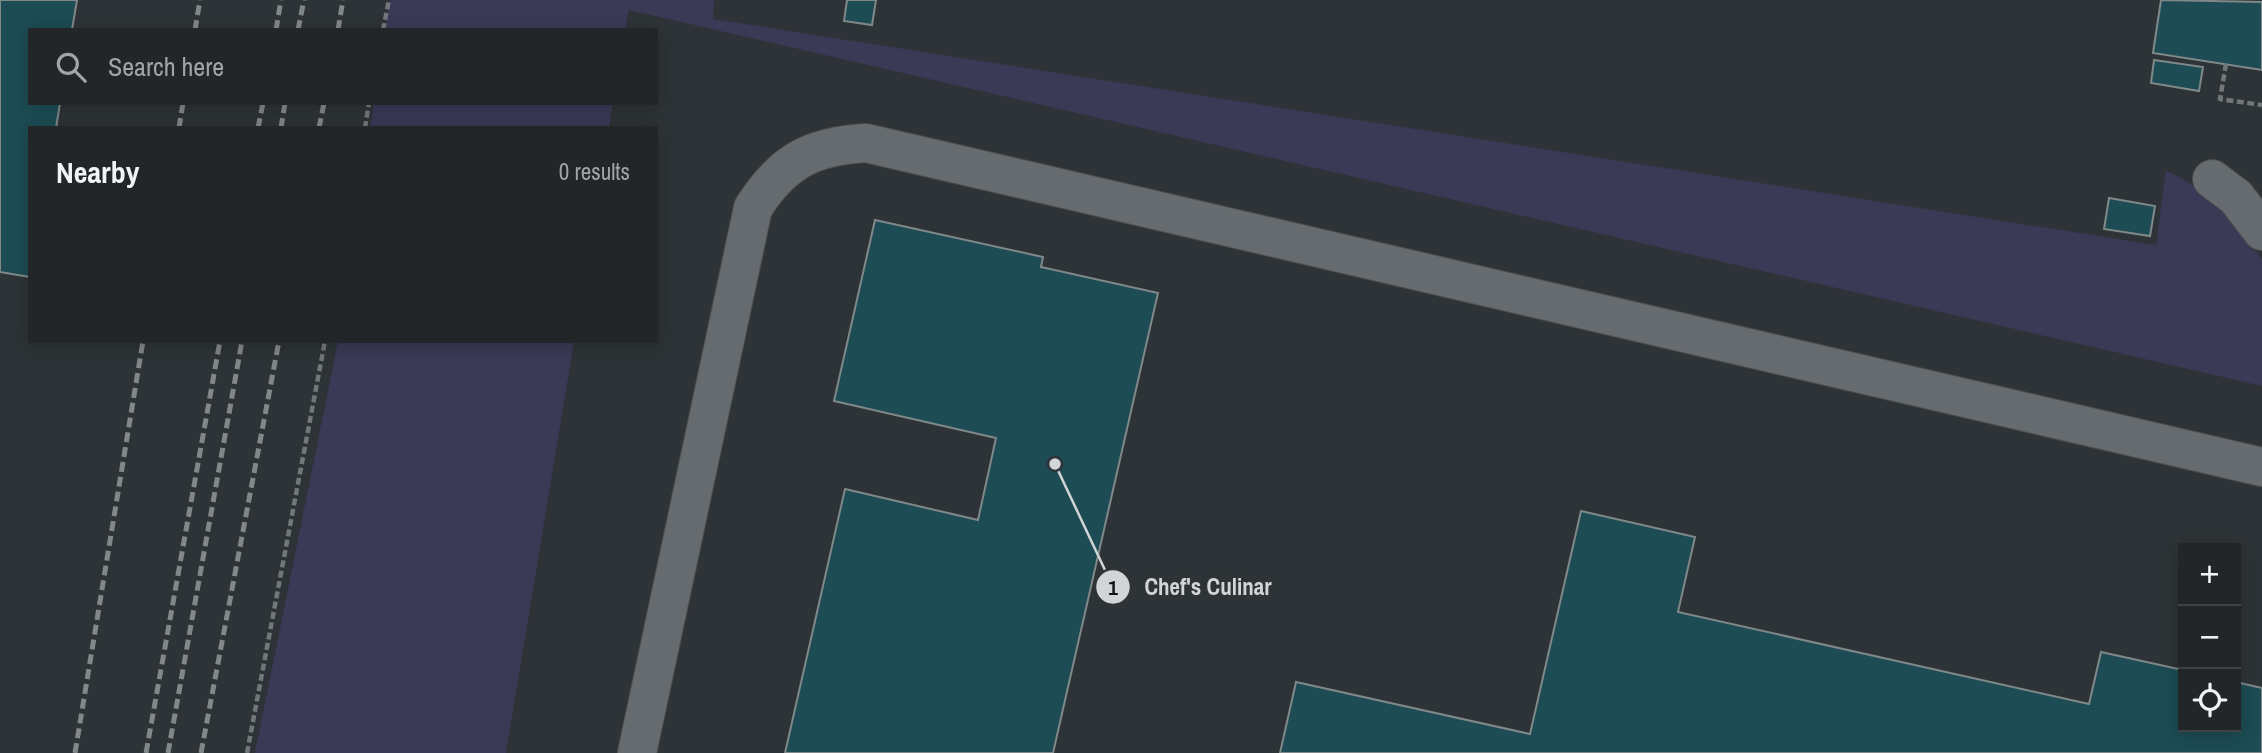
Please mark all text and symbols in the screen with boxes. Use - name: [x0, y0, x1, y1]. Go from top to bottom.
- search box: [28, 28, 658, 105]
- icon: search: [52, 48, 90, 86]
- text: Search here: [108, 49, 224, 84]
- text: Nearby: [56, 152, 139, 192]
- text: 0 results: [559, 156, 630, 187]
- map controls: [2178, 543, 2241, 732]
- button: +: [2178, 543, 2241, 606]
- callout: Chef's Culinar: [1096, 565, 1286, 609]
- text: Chef's Culinar: [1144, 571, 1272, 602]
- text: 1: [1108, 573, 1118, 602]
- button: −: [2178, 606, 2241, 669]
- button: locate: [2178, 669, 2241, 732]

